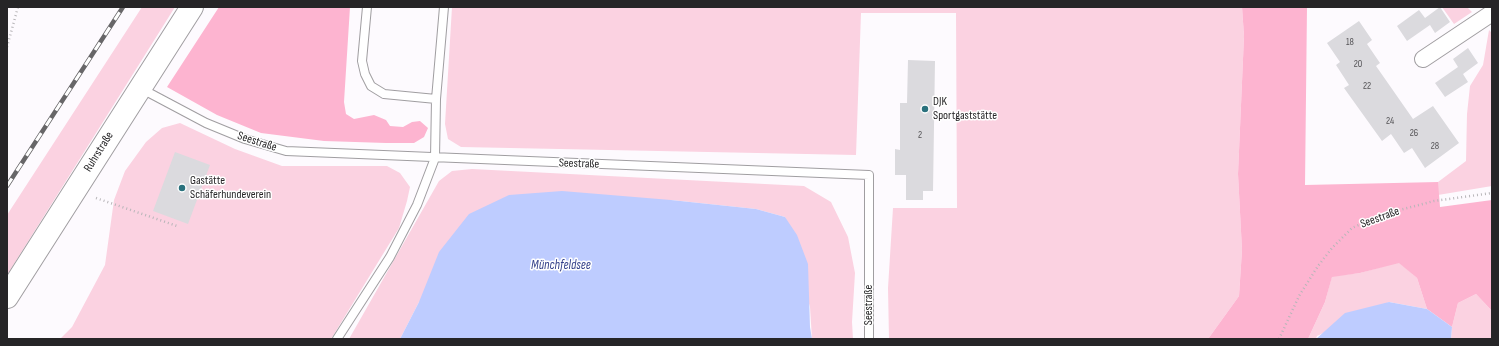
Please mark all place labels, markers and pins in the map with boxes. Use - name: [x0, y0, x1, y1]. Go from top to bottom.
- place label: DJK Sportgaststätte: [933, 95, 997, 123]
- marker: DJK Sportgaststätte: [920, 104, 930, 114]
- place label: Gastätte Schäferhundeverein: [190, 174, 271, 202]
- marker: Gastätte Schäferhundeverein: [177, 183, 187, 193]

